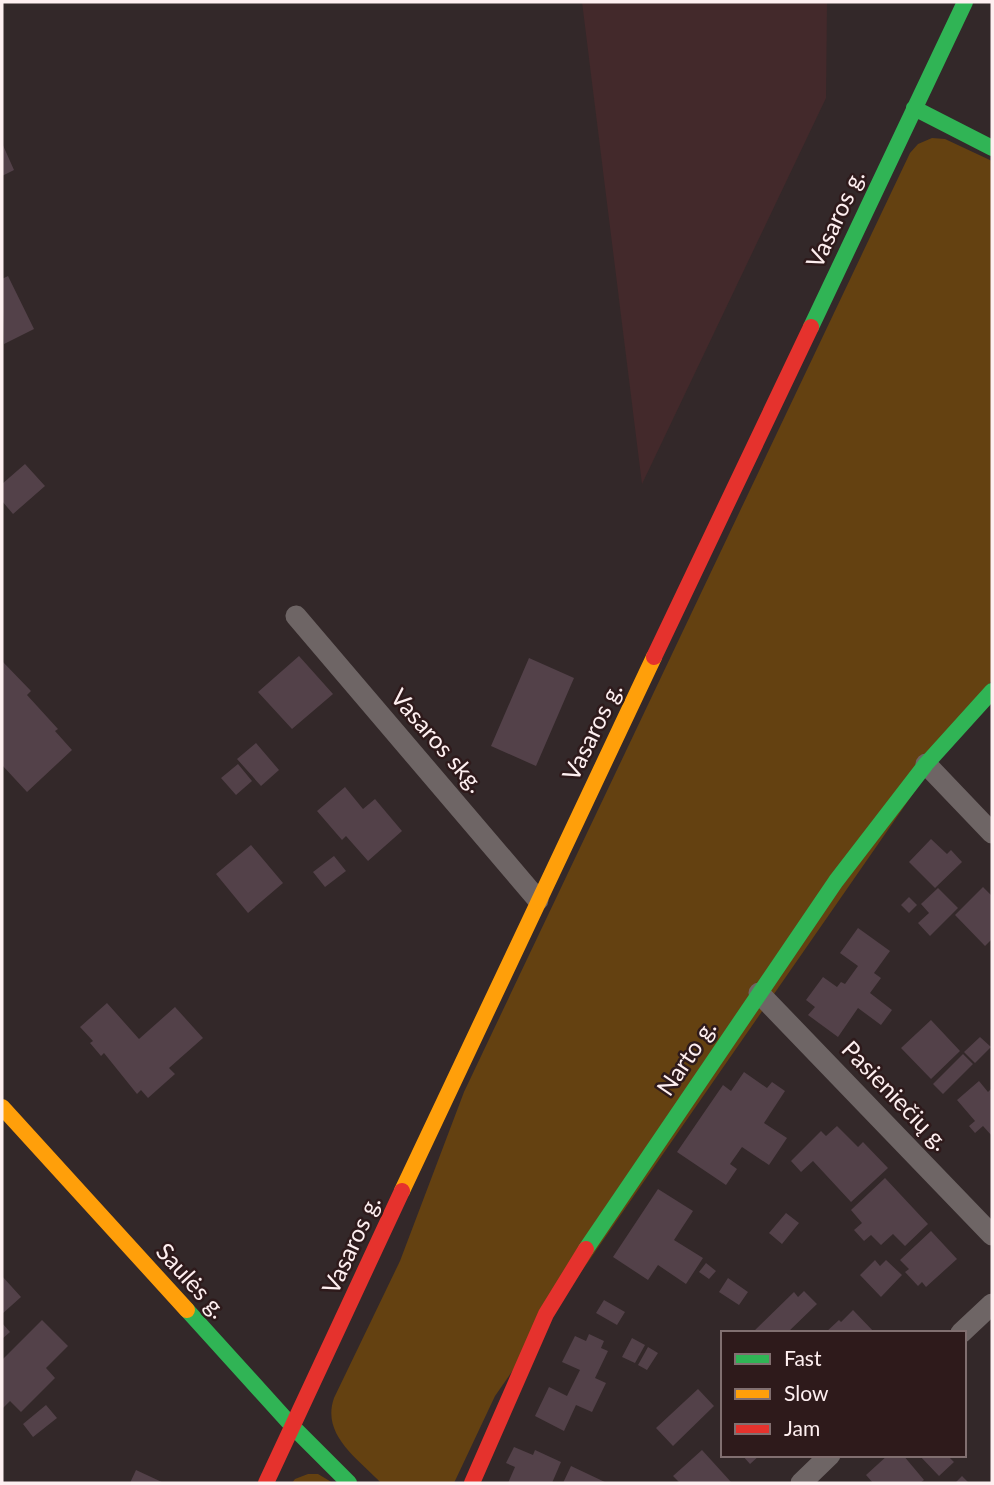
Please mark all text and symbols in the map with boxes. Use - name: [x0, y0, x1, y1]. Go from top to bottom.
- street label: Vasaros g.: [799, 165, 870, 272]
- street label: Vasaros g.: [556, 678, 628, 785]
- street label: Vasaros skg.: [385, 682, 491, 798]
- street label: Narto g.: [650, 1014, 722, 1101]
- street label: Pasieniečių g.: [837, 1034, 956, 1156]
- street label: Vasaros g.: [315, 1191, 386, 1298]
- street label: Saulės g.: [151, 1236, 233, 1324]
- legend: [721, 1331, 966, 1457]
- text: Fast: [784, 1345, 822, 1370]
- text: Slow: [784, 1380, 829, 1405]
- text: Jam: [784, 1415, 820, 1440]

